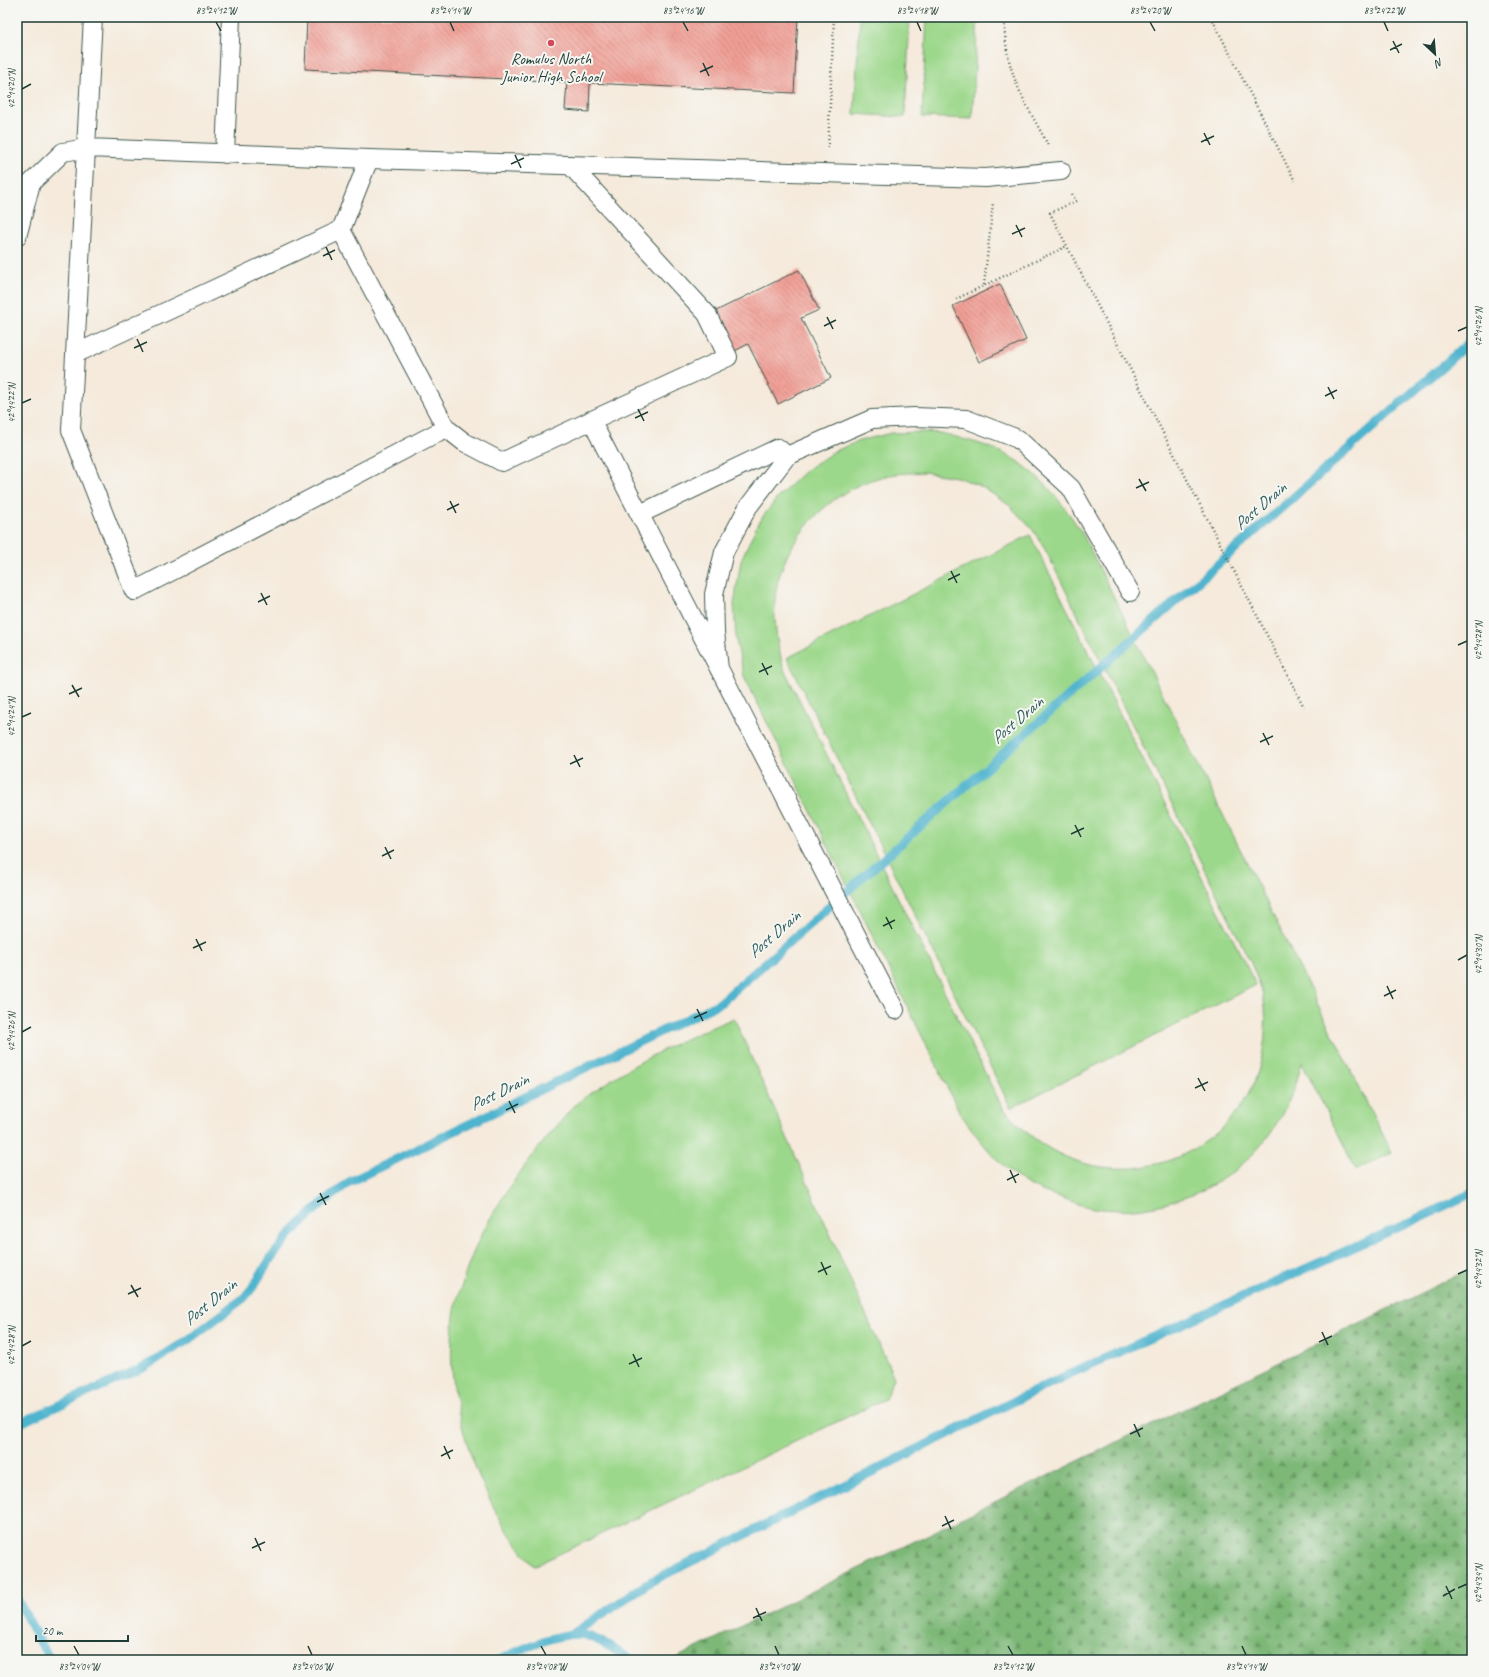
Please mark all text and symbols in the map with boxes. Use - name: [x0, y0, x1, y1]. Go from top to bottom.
- text: 83°24'12"W: [196, 4, 238, 17]
- text: 83°24'14"W: [430, 4, 472, 17]
- text: 83°24'16"W: [663, 4, 705, 17]
- text: 83°24'18"W: [897, 4, 939, 17]
- text: 83°24'20"W: [1130, 4, 1172, 17]
- text: 83°24'22"W: [1364, 4, 1406, 17]
- north arrow: [1415, 34, 1455, 74]
- marker: Romulus North Junior High School: [546, 38, 556, 48]
- place label: Romulus North Junior High School: [500, 49, 604, 87]
- text: N: [1431, 55, 1446, 72]
- text: 42°14'20"N: [5, 67, 18, 109]
- text: 42°14'26"N: [1472, 305, 1485, 347]
- text: 42°14'22"N: [5, 381, 18, 423]
- water label: Post Drain: [1230, 477, 1291, 534]
- text: 42°14'28"N: [1472, 619, 1485, 661]
- water label: Post Drain: [987, 691, 1048, 748]
- text: 42°14'24"N: [5, 695, 18, 737]
- water label: Post Drain: [744, 905, 805, 962]
- text: 42°14'30"N: [1472, 933, 1485, 975]
- text: 42°14'26"N: [5, 1010, 18, 1052]
- water label: Post Drain: [466, 1068, 533, 1115]
- text: 42°14'32"N: [1472, 1248, 1485, 1290]
- water label: Post Drain: [179, 1273, 242, 1330]
- text: 42°14'28"N: [5, 1324, 18, 1366]
- text: 42°14'34"N: [1472, 1562, 1485, 1604]
- scale bar: [36, 1617, 128, 1643]
- text: 20 m: [42, 1623, 64, 1639]
- text: 83°24'04"W: [59, 1660, 101, 1673]
- text: 83°24'06"W: [292, 1660, 334, 1673]
- text: 83°24'08"W: [526, 1660, 568, 1673]
- text: 83°24'10"W: [759, 1660, 801, 1673]
- text: 83°24'12"W: [993, 1660, 1035, 1673]
- text: 83°24'14"W: [1226, 1660, 1268, 1673]

